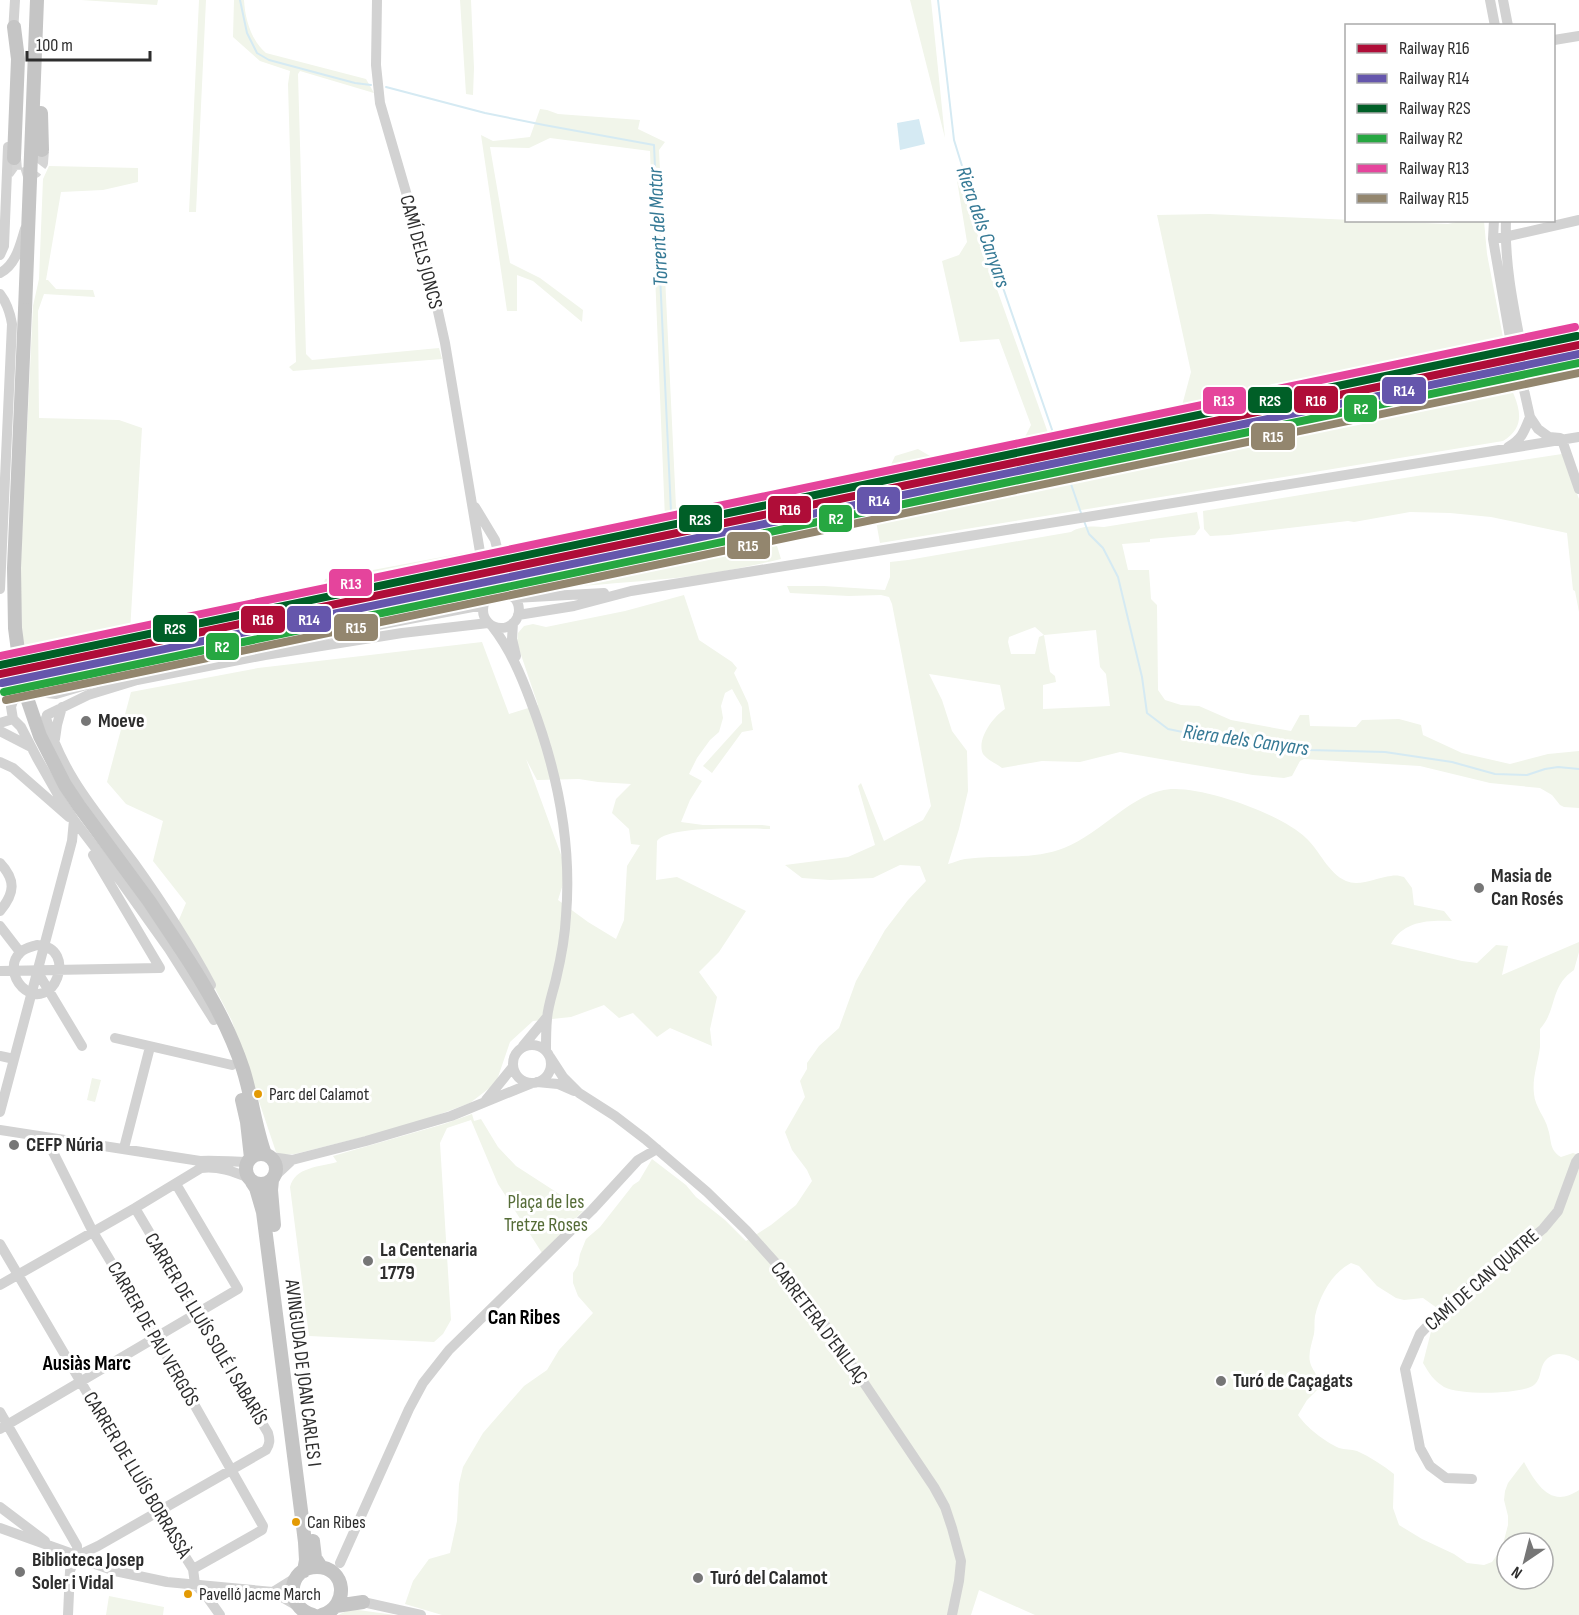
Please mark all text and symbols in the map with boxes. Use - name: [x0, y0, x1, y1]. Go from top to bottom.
- scale bar: [27, 24, 150, 62]
- legend: [1345, 24, 1555, 222]
- text: 100 m: [36, 35, 73, 56]
- text: Railway R16: [1399, 38, 1470, 59]
- text: Railway R14: [1399, 68, 1470, 89]
- text: Railway R2S: [1399, 98, 1471, 119]
- text: Railway R2: [1399, 128, 1463, 149]
- text: Railway R13: [1399, 158, 1469, 179]
- water label: Riera dels Canyars: [951, 163, 1016, 292]
- water label: Torrent del Matar: [642, 166, 674, 287]
- text: Railway R15: [1399, 188, 1469, 209]
- street label: CAMÍ DELS JONCS: [394, 192, 448, 312]
- line badge: R14: [1381, 376, 1427, 405]
- text: R14: [1393, 382, 1415, 401]
- line badge: R16: [1293, 385, 1339, 414]
- line badge: R13: [1202, 386, 1247, 415]
- line badge: R2S: [1247, 386, 1293, 414]
- text: R13: [1213, 392, 1235, 411]
- text: R2S: [1259, 392, 1281, 411]
- text: R16: [1305, 392, 1327, 411]
- line badge: R2: [1343, 394, 1378, 423]
- text: R2: [1354, 400, 1368, 419]
- line badge: R15: [1250, 422, 1296, 451]
- text: R15: [1262, 428, 1284, 447]
- line badge: R14: [856, 486, 901, 515]
- text: R14: [868, 492, 890, 511]
- line badge: R16: [767, 495, 812, 524]
- text: R16: [779, 501, 801, 520]
- line badge: R2S: [678, 504, 723, 533]
- line badge: R2: [818, 504, 853, 533]
- text: R2: [829, 510, 843, 529]
- text: R2S: [689, 511, 711, 530]
- line badge: R15: [726, 531, 771, 560]
- text: R15: [737, 537, 759, 556]
- line badge: R13: [328, 568, 373, 597]
- text: R13: [340, 575, 362, 594]
- line badge: R16: [240, 605, 286, 634]
- line badge: R14: [286, 605, 332, 633]
- text: R16: [252, 611, 274, 630]
- text: R14: [298, 611, 320, 630]
- line badge: R15: [333, 613, 379, 642]
- line badge: R2S: [152, 614, 198, 643]
- text: R15: [345, 619, 367, 638]
- text: R2S: [164, 620, 186, 639]
- line badge: R2: [205, 632, 240, 661]
- text: R2: [215, 638, 229, 657]
- place label: Moeve: [98, 709, 145, 733]
- marker: Moeve: [79, 714, 93, 728]
- water label: Riera dels Canyars: [1182, 719, 1311, 761]
- place label: Masia de Can Rosés: [1491, 864, 1564, 911]
- marker: Masia de Can Rosés: [1472, 881, 1486, 895]
- place label: Parc del Calamot: [269, 1084, 370, 1105]
- marker: Parc del Calamot: [252, 1088, 264, 1100]
- place label: CEFP Núria: [26, 1133, 103, 1157]
- marker: CEFP Núria: [7, 1138, 21, 1152]
- park label: Plaça de les Tretze Roses: [504, 1190, 588, 1237]
- street label: CAMÍ DE CAN QUATRE: [1420, 1224, 1544, 1336]
- street label: CARRER DE LLUÍS SOLÉ I SABARÍS: [139, 1229, 273, 1429]
- place label: La Centenaria 1779: [380, 1238, 478, 1285]
- marker: La Centenaria 1779: [361, 1254, 375, 1268]
- street label: CARRER DE PAU VERGÓS: [102, 1257, 204, 1411]
- street label: CARRETERA D'ENLLAÇ: [765, 1257, 873, 1389]
- street label: AVINGUDA DE JOAN CARLES I: [279, 1277, 326, 1468]
- district label: Can Ribes: [488, 1305, 560, 1330]
- district label: Ausiàs Marc: [42, 1351, 131, 1376]
- place label: Turó de Caçagats: [1233, 1369, 1353, 1393]
- marker: Turó de Caçagats: [1214, 1374, 1228, 1388]
- street label: CARRER DE LLUÍS BORRASSÀ: [78, 1387, 196, 1563]
- place label: Can Ribes: [307, 1512, 366, 1533]
- marker: Can Ribes: [290, 1516, 302, 1528]
- north arrow: [1495, 1531, 1555, 1591]
- place label: Biblioteca Josep Soler i Vidal: [32, 1548, 144, 1595]
- text: N: [1508, 1562, 1526, 1582]
- marker: Biblioteca Josep Soler i Vidal: [13, 1565, 27, 1579]
- place label: Turó del Calamot: [710, 1566, 828, 1590]
- marker: Turó del Calamot: [691, 1571, 705, 1585]
- place label: Pavelló Jacme March: [199, 1584, 321, 1605]
- marker: Pavelló Jacme March: [182, 1588, 194, 1600]

